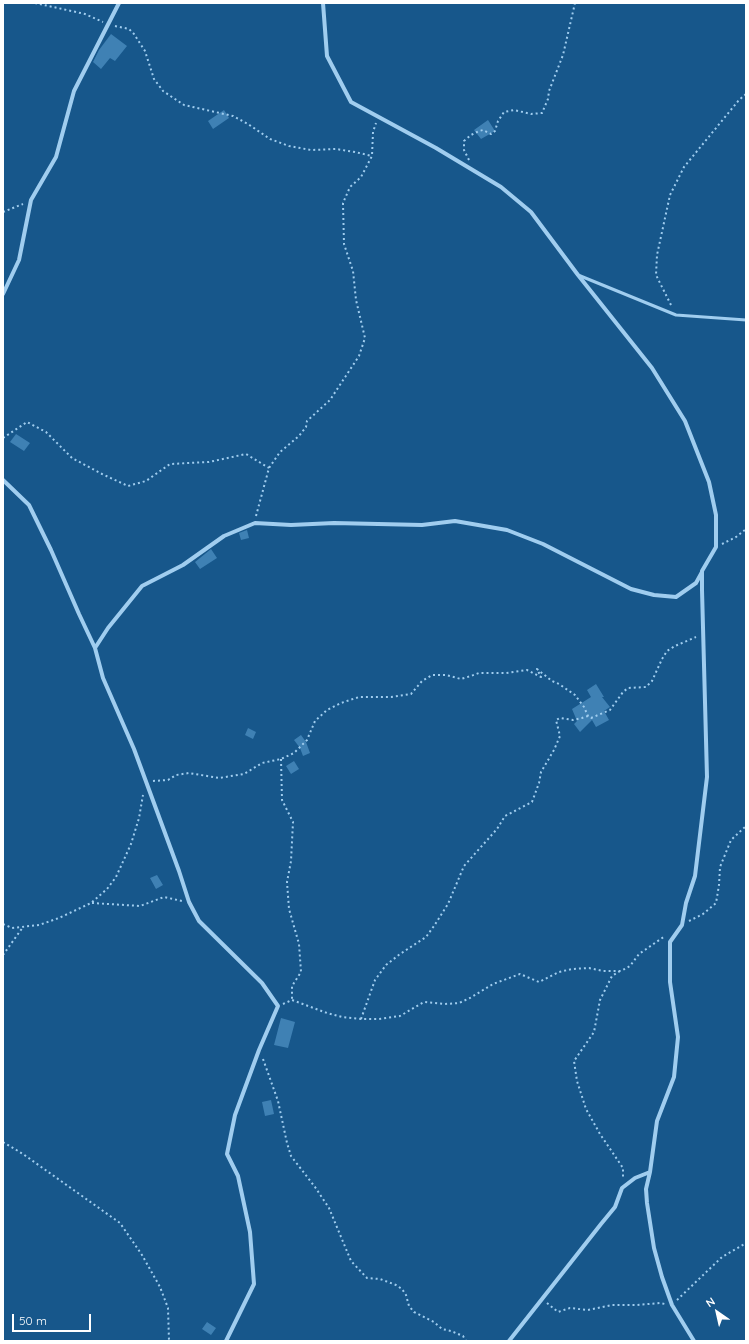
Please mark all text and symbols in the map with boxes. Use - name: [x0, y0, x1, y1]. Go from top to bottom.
- north arrow: [697, 1292, 737, 1332]
- text: N: [703, 1294, 718, 1310]
- scale bar: [14, 1306, 93, 1332]
- text: 50 m: [19, 1313, 47, 1328]

